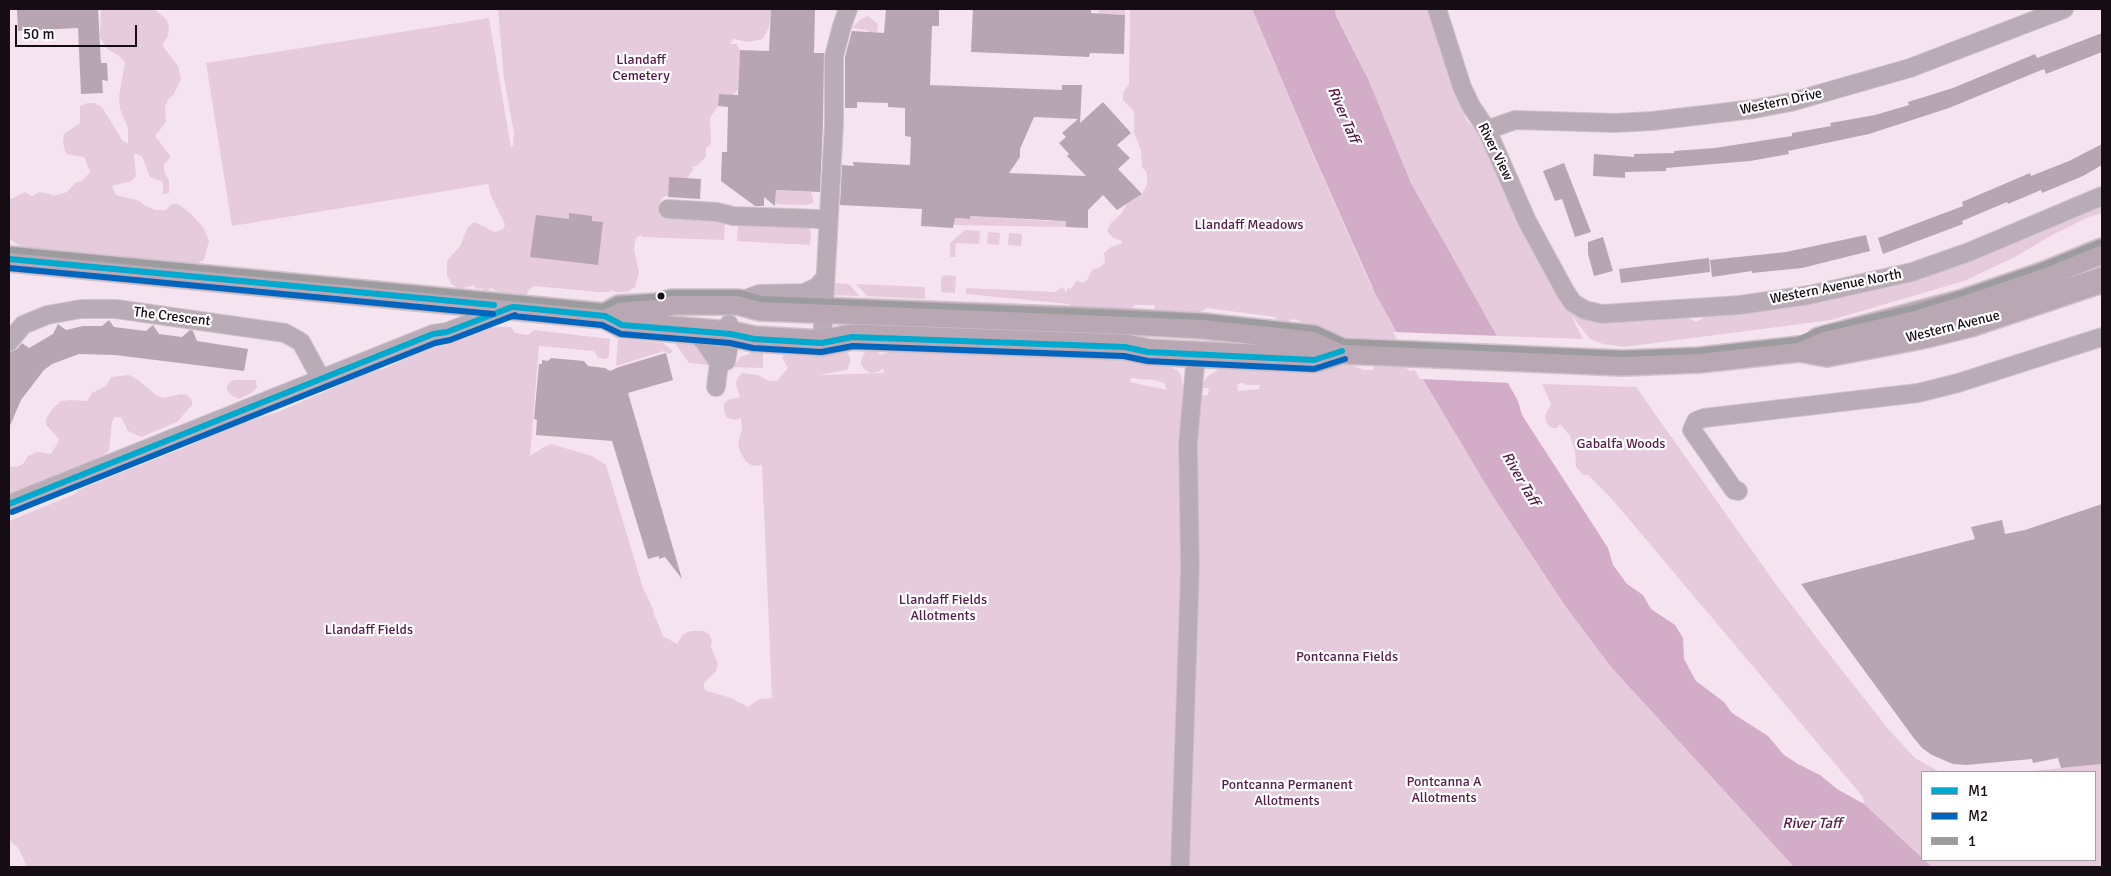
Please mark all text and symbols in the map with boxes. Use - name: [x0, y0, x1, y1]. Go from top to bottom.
- scale bar: [18, 15, 140, 47]
- text: 50 m: [23, 25, 54, 43]
- park label: Llandaff Cemetery: [612, 52, 670, 84]
- water label: River Taff: [1323, 84, 1363, 146]
- street label: Western Drive: [1738, 85, 1824, 119]
- street label: River View: [1474, 120, 1516, 184]
- park label: Llandaff Meadows: [1195, 217, 1303, 233]
- street label: Western Avenue North: [1769, 266, 1903, 308]
- unlabelled marker: [656, 291, 666, 301]
- street label: The Crescent: [133, 304, 211, 330]
- street label: Western Avenue: [1904, 307, 2002, 347]
- park label: Gabalfa Woods: [1577, 436, 1665, 452]
- water label: River Taff: [1497, 449, 1543, 509]
- park label: Llandaff Fields Allotments: [899, 592, 987, 624]
- park label: Llandaff Fields: [325, 622, 413, 638]
- park label: Pontcanna Fields: [1296, 649, 1398, 665]
- legend: [1921, 771, 2096, 861]
- park label: Pontcanna A Allotments: [1407, 774, 1481, 806]
- park label: Pontcanna Permanent Allotments: [1221, 777, 1353, 810]
- text: M1: [1968, 782, 1988, 800]
- text: M2: [1968, 807, 1988, 825]
- water label: River Taff: [1782, 815, 1842, 833]
- text: 1: [1968, 832, 1976, 850]

